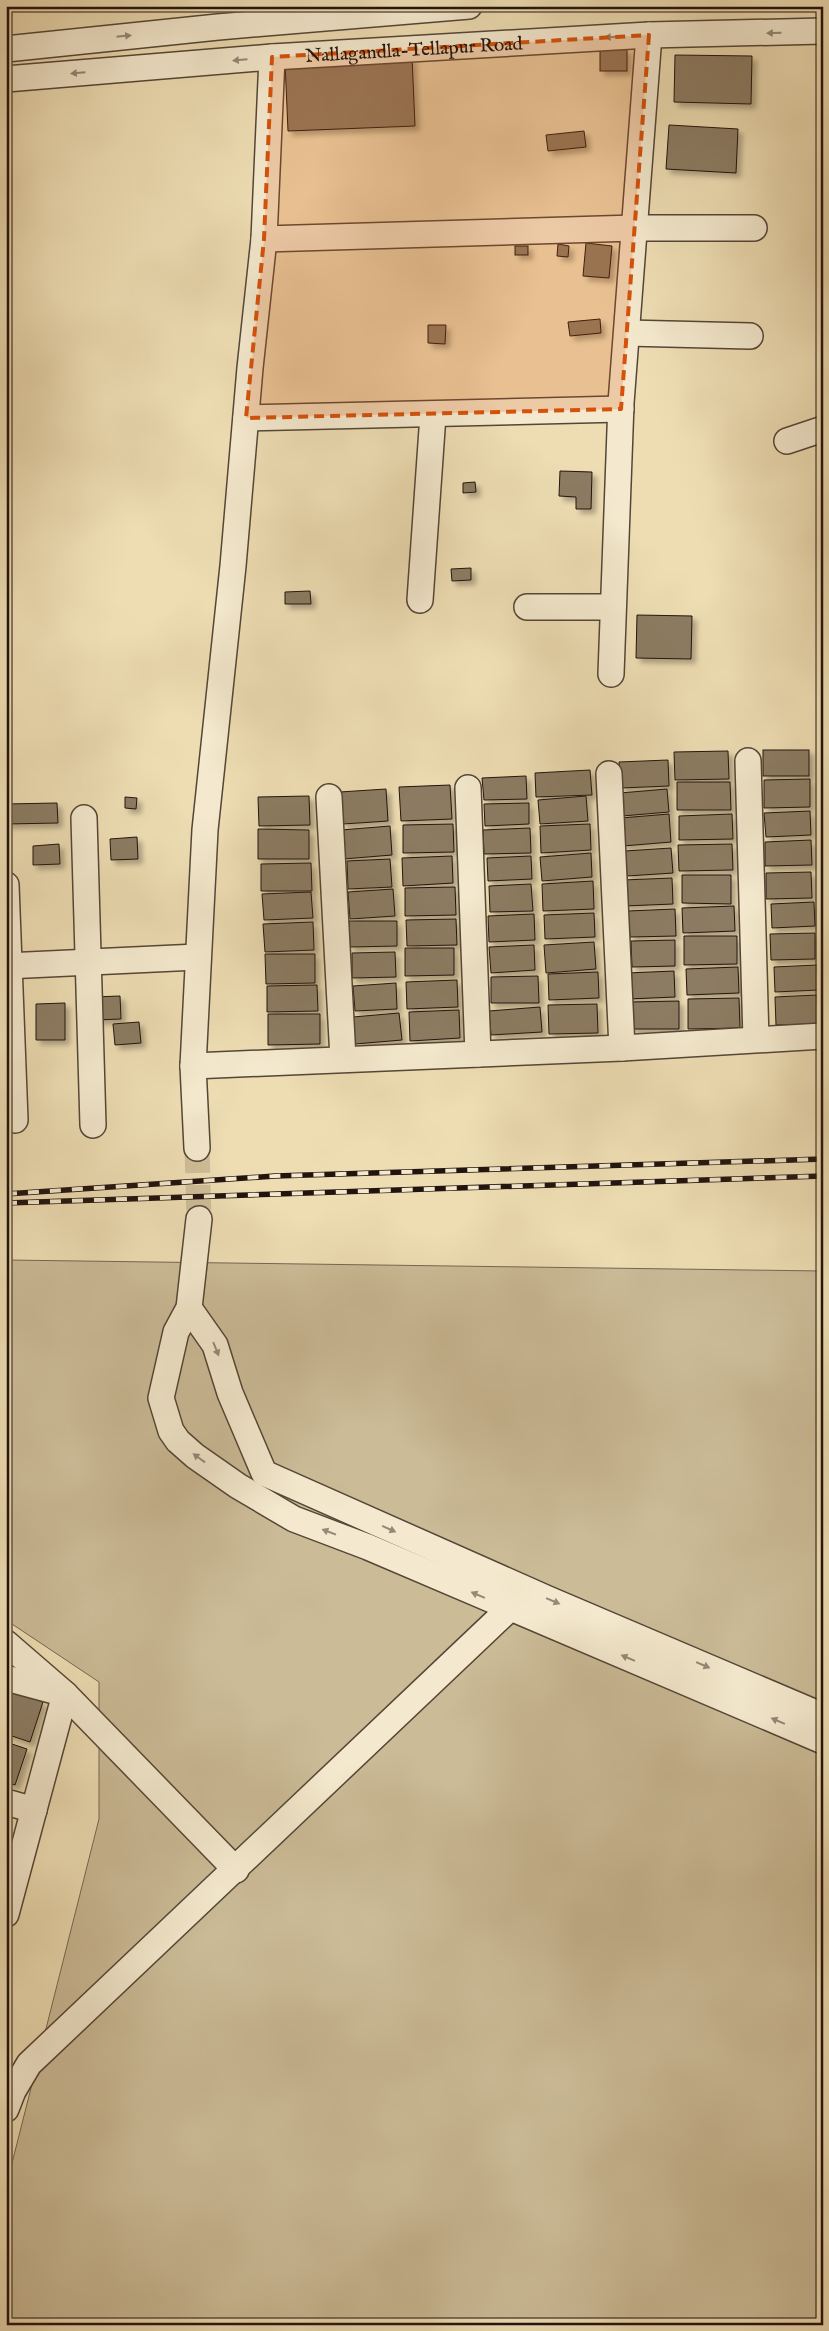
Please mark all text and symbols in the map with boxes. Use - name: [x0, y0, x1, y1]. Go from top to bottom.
- one-way arrow: [766, 29, 782, 37]
- one-way arrow: [117, 32, 133, 40]
- street label: Nallagandla-Tellapur Road: [305, 32, 524, 69]
- one-way arrow: [603, 33, 619, 41]
- one-way arrow: [232, 56, 248, 64]
- one-way arrow: [70, 69, 86, 77]
- one-way arrow: [212, 1342, 220, 1356]
- one-way arrow: [192, 1453, 205, 1463]
- one-way arrow: [382, 1525, 396, 1533]
- one-way arrow: [321, 1528, 336, 1536]
- one-way arrow: [471, 1591, 485, 1599]
- one-way arrow: [546, 1598, 560, 1606]
- one-way arrow: [621, 1653, 635, 1661]
- one-way arrow: [696, 1661, 711, 1669]
- one-way arrow: [771, 1717, 785, 1725]

